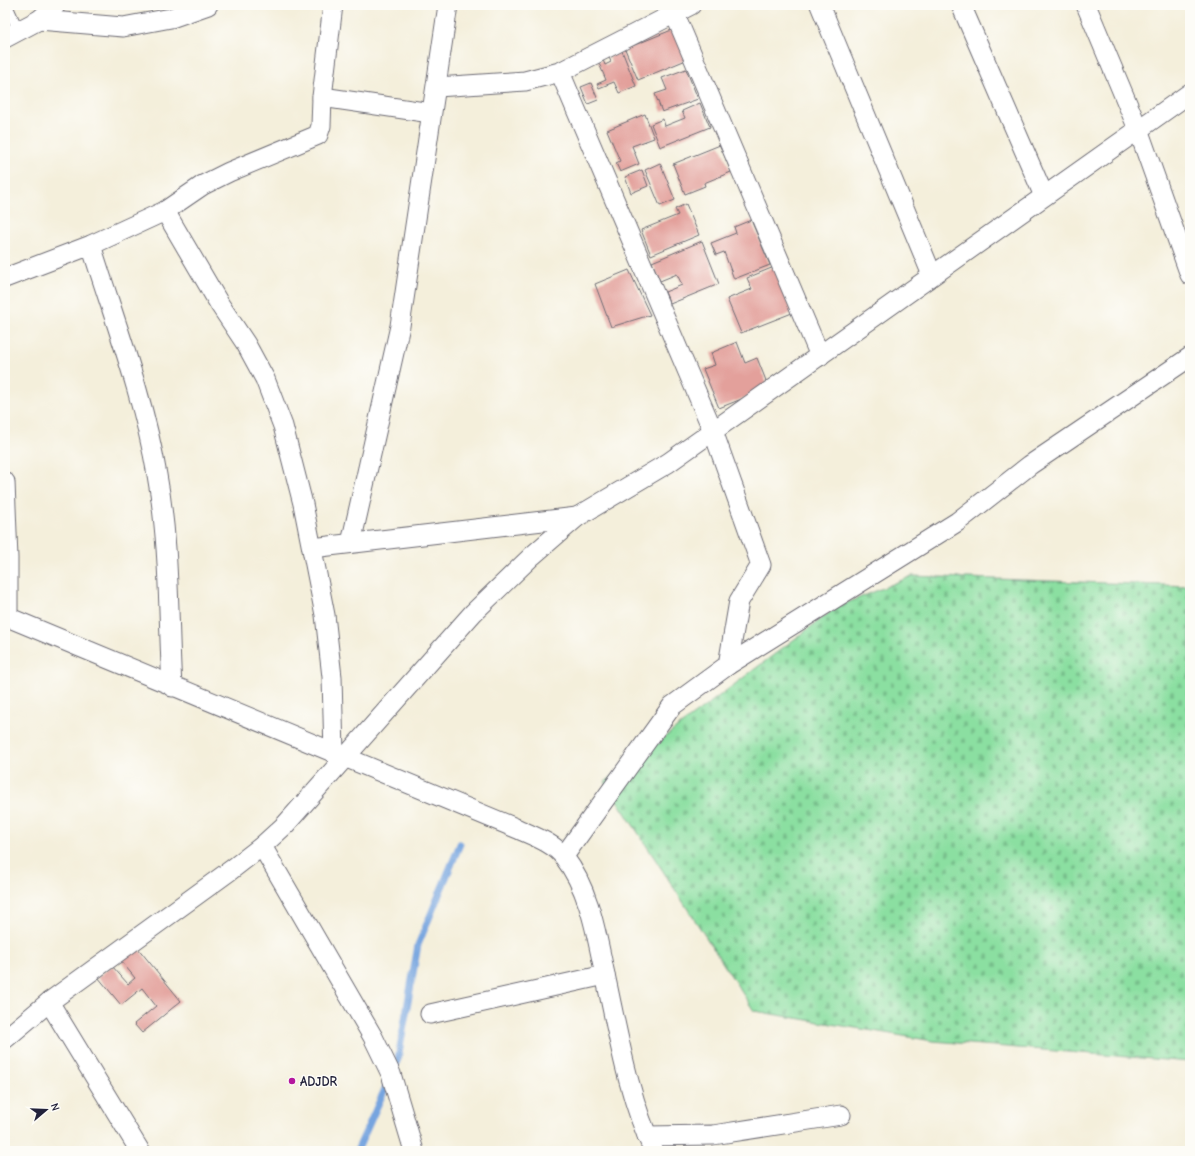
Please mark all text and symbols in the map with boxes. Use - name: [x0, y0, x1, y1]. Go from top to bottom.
- place label: ADJDR: [300, 1074, 337, 1089]
- marker: ADJDR: [287, 1076, 297, 1086]
- north arrow: [26, 1090, 66, 1130]
- text: N: [48, 1101, 62, 1112]

